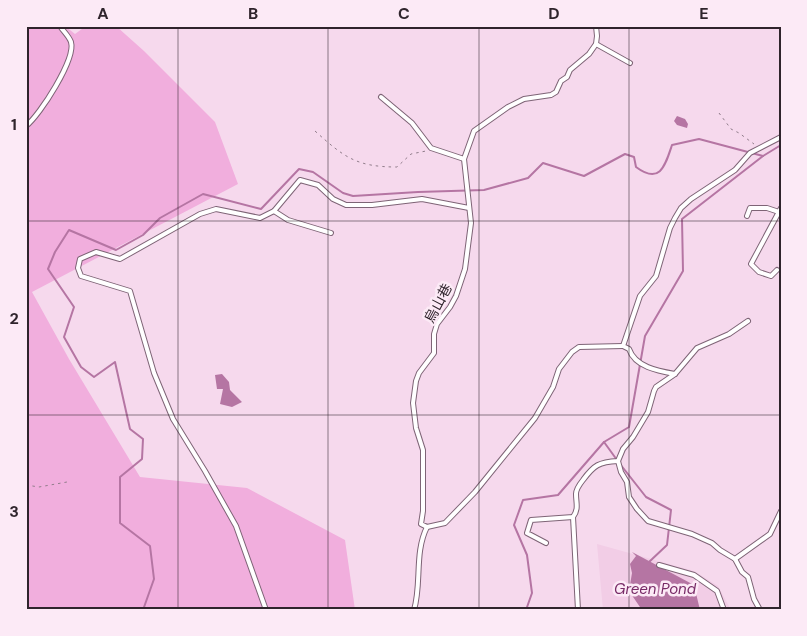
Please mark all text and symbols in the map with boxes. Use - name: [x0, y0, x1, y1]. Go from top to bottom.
- text: A: [97, 3, 109, 24]
- text: B: [248, 3, 258, 24]
- text: C: [398, 3, 410, 24]
- text: D: [548, 3, 560, 24]
- text: E: [699, 3, 709, 24]
- text: 1: [11, 114, 17, 135]
- street label: 烏山巷: [420, 280, 456, 326]
- text: 2: [9, 308, 19, 329]
- text: 3: [9, 501, 19, 522]
- water label: Green Pond: [614, 579, 697, 599]

